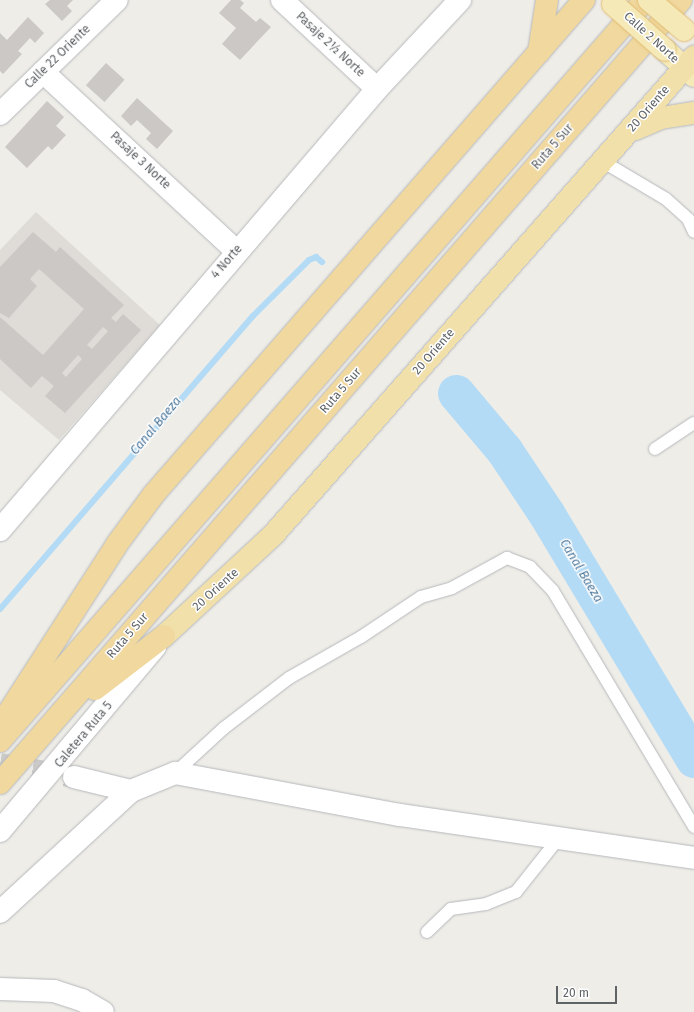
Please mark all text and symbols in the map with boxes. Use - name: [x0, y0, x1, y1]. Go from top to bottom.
- street label: Calle 2 Norte: [620, 9, 682, 67]
- street label: Pasaje 2½ Norte: [293, 10, 367, 80]
- street label: Calle 22 Oriente: [22, 22, 94, 92]
- street label: 20 Oriente: [625, 83, 673, 135]
- street label: Ruta 5 Sur: [529, 121, 577, 173]
- street label: Pasaje 3 Norte: [107, 129, 173, 193]
- street label: 4 Norte: [208, 242, 246, 282]
- street label: 20 Oriente: [410, 326, 458, 378]
- street label: Ruta 5 Sur: [317, 365, 365, 417]
- water label: Canal Baeza: [127, 394, 185, 458]
- water label: Canal Baeza: [556, 536, 606, 606]
- street label: 20 Oriente: [190, 566, 242, 614]
- street label: Ruta 5 Sur: [104, 610, 152, 662]
- street label: Caletera Ruta 5: [52, 699, 116, 771]
- scale bar: [558, 978, 619, 1004]
- text: 20 m: [563, 986, 589, 1000]

